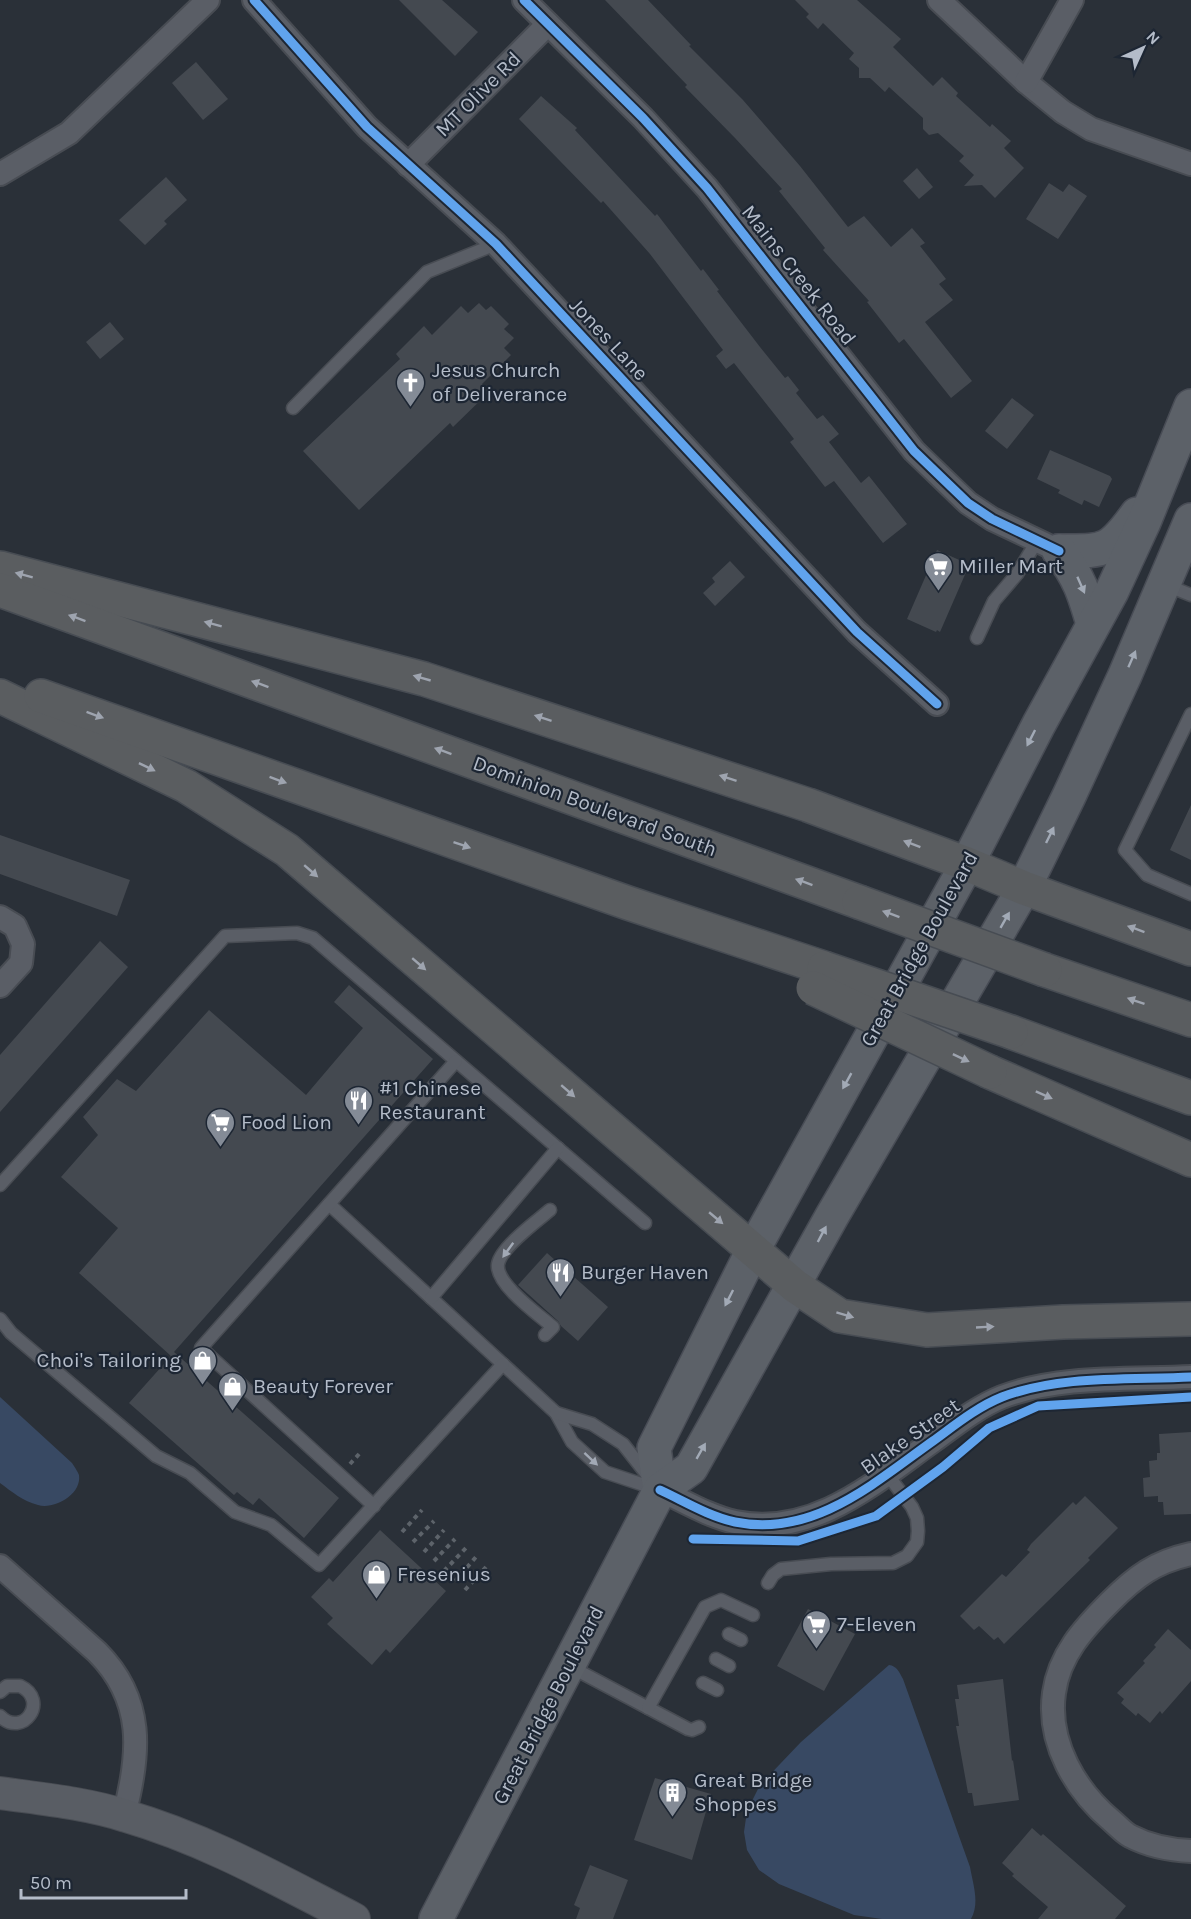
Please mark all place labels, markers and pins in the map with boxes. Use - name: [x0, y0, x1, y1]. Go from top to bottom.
- place label: Jesus Church of Deliverance: [432, 358, 567, 406]
- church icon: Jesus Church of Deliverance: [395, 366, 427, 408]
- supermarket icon: Miller Mart: [922, 550, 954, 592]
- place label: Miller Mart: [959, 554, 1063, 578]
- place label: #1 Chinese Restaurant: [379, 1076, 486, 1124]
- restaurant icon: #1 Chinese Restaurant: [342, 1084, 374, 1126]
- supermarket icon: Food Lion: [204, 1106, 236, 1148]
- place label: Food Lion: [241, 1110, 332, 1134]
- restaurant icon: Burger Haven: [544, 1256, 576, 1298]
- place label: Burger Haven: [581, 1260, 709, 1284]
- shop icon: Choi's Tailoring: [186, 1344, 218, 1386]
- place label: Choi's Tailoring: [37, 1348, 181, 1372]
- shop icon: Beauty Forever: [216, 1370, 248, 1412]
- place label: Beauty Forever: [253, 1374, 393, 1398]
- shop icon: Fresenius: [360, 1558, 392, 1600]
- place label: Fresenius: [397, 1562, 491, 1586]
- supermarket icon: 7-Eleven: [800, 1608, 832, 1650]
- place label: 7-Eleven: [837, 1612, 917, 1636]
- place label: Great Bridge Shoppes: [694, 1768, 812, 1816]
- building icon: Great Bridge Shoppes: [657, 1776, 689, 1818]

